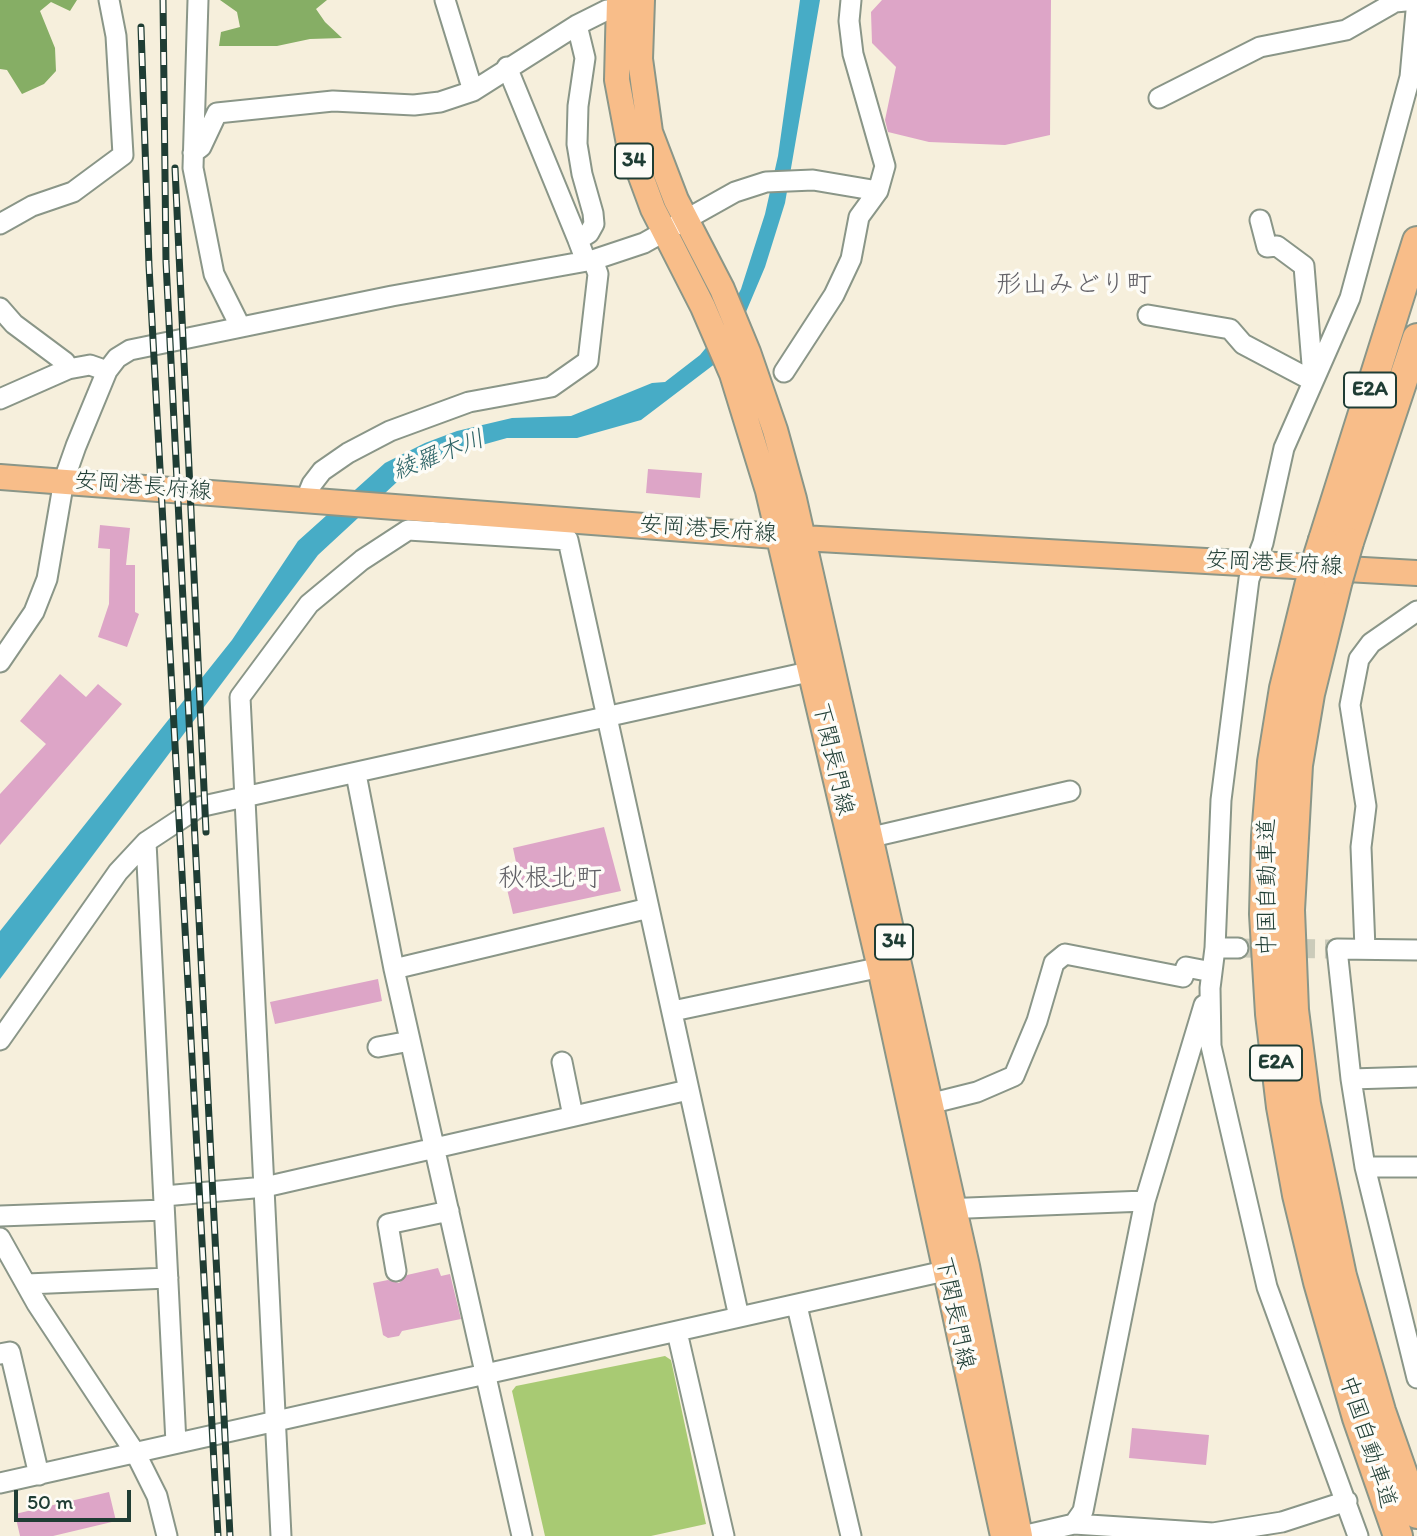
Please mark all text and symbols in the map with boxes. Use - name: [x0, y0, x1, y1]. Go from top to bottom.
- road number: 34: [615, 144, 653, 178]
- district label: 形山みどり町: [996, 269, 1152, 301]
- road number: E2A: [1344, 372, 1396, 408]
- water label: 綾羅木川: [389, 425, 489, 487]
- street label: 安岡港長府線: [73, 467, 213, 507]
- street label: 安岡港長府線: [638, 511, 778, 549]
- street label: 安岡港長府線: [1204, 547, 1344, 581]
- street label: 下関長門線: [806, 700, 858, 818]
- street label: 中国自動車道: [1254, 818, 1282, 956]
- district label: 秋根北町: [498, 863, 602, 895]
- road number: 34: [875, 925, 913, 960]
- road number: E2A: [1250, 1046, 1302, 1080]
- street label: 下関長門線: [929, 1254, 979, 1372]
- street label: 中国自動車道: [1333, 1372, 1401, 1512]
- scale bar: [18, 1476, 135, 1520]
- text: 50 m: [27, 1489, 73, 1514]

